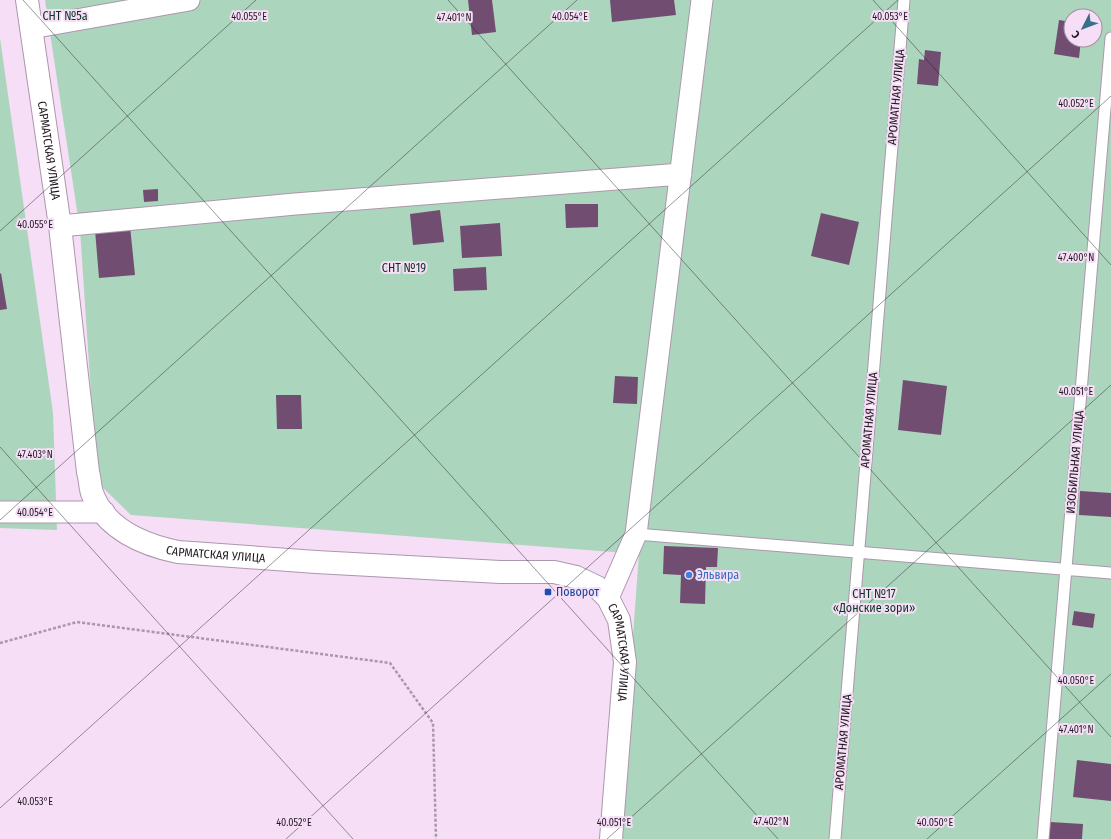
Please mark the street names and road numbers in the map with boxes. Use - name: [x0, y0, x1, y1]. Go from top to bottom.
- street label: АРОМАТНАЯ УЛИЦА: [885, 48, 907, 146]
- street label: САРМАТСКАЯ УЛИЦА: [35, 100, 63, 201]
- street label: АРОМАТНАЯ УЛИЦА: [858, 371, 880, 469]
- street label: ИЗОБИЛЬНАЯ УЛИЦА: [1064, 409, 1087, 514]
- street label: САРМАТСКАЯ УЛИЦА: [165, 542, 266, 565]
- street label: САРМАТСКАЯ УЛИЦА: [605, 601, 632, 703]
- street label: АРОМАТНАЯ УЛИЦА: [832, 693, 854, 791]

